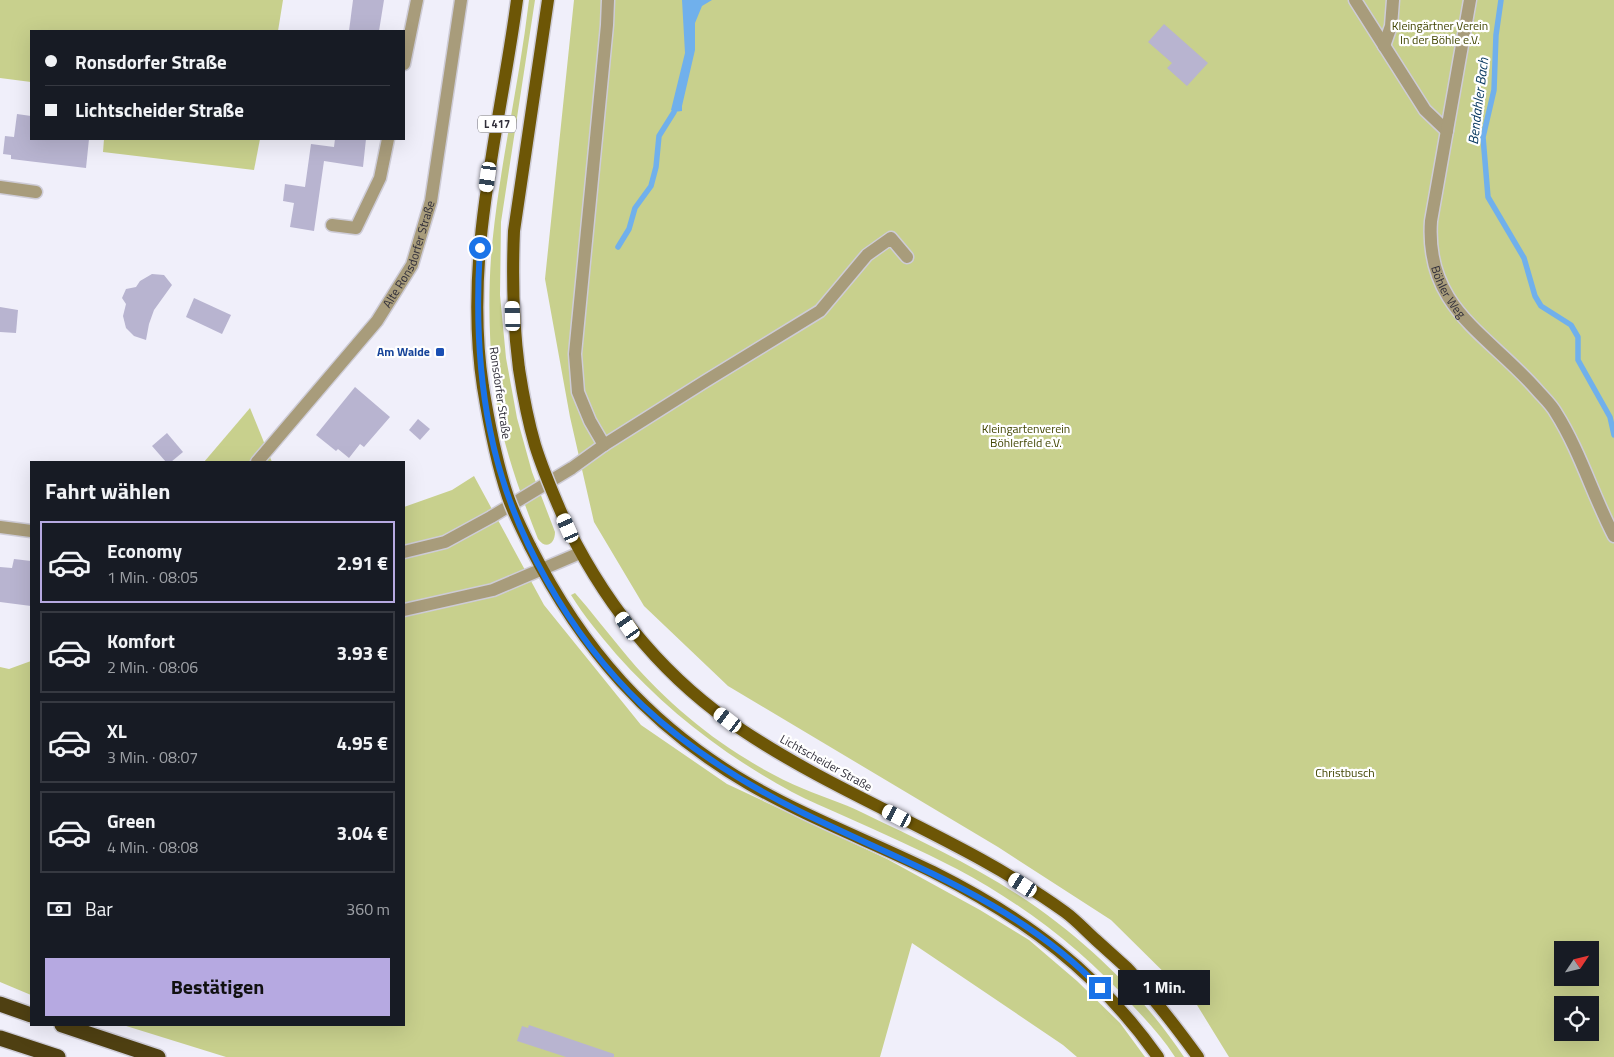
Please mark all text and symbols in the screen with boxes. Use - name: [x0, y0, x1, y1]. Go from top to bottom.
- park label: Kleingärtner Verein In der Böhle e.V.: [1392, 16, 1488, 49]
- text: Ronsdorfer Straße: [75, 47, 227, 76]
- water label: Bendahler Bach: [1462, 55, 1493, 146]
- text: Lichtscheider Straße: [75, 95, 244, 124]
- road number: L 417: [478, 116, 516, 132]
- car: [478, 161, 497, 193]
- street label: Alte Ronsdorfer Straße: [377, 198, 440, 311]
- route start: [469, 237, 491, 259]
- street label: Böhler Weg: [1426, 263, 1471, 322]
- car: [504, 301, 521, 331]
- place label: Am Walde: [377, 342, 430, 361]
- marker: Am Walde: [434, 346, 446, 358]
- street label: Ronsdorfer Straße: [485, 346, 516, 440]
- park label: Kleingartenverein Böhlerfeld e.V.: [982, 419, 1070, 452]
- text: Fahrt wählen: [45, 474, 170, 508]
- car: [555, 511, 580, 545]
- text: Economy: [107, 536, 182, 565]
- icon: car: [47, 540, 92, 585]
- text: 2.91 €: [336, 548, 388, 577]
- text: 1 Min. · 08:05: [107, 565, 198, 589]
- car: [613, 609, 642, 643]
- text: Komfort: [107, 626, 175, 655]
- icon: car: [47, 630, 92, 675]
- text: 3.93 €: [336, 638, 388, 667]
- text: 2 Min. · 08:06: [107, 655, 198, 679]
- car: [711, 705, 744, 735]
- text: XL: [107, 716, 127, 745]
- icon: car: [47, 720, 92, 765]
- text: 4.95 €: [336, 728, 388, 757]
- street label: Lichtscheider Straße: [777, 729, 876, 796]
- text: 3 Min. · 08:07: [107, 745, 198, 769]
- park label: Christbusch: [1315, 763, 1375, 782]
- car: [880, 803, 913, 829]
- text: Green: [107, 806, 156, 835]
- icon: car: [47, 810, 92, 855]
- text: 3.04 €: [336, 818, 388, 847]
- text: 4 Min. · 08:08: [107, 835, 198, 859]
- car: [1006, 871, 1039, 899]
- text: Bar: [85, 894, 113, 923]
- icon: cash: [45, 895, 73, 923]
- text: 360 m: [346, 897, 390, 921]
- north arrow: [1554, 941, 1599, 986]
- map controls: [1554, 941, 1599, 1041]
- button: Bestätigen: [45, 958, 390, 1016]
- callout: 1 Min.: [1118, 970, 1210, 1006]
- text: 1 Min.: [1142, 975, 1186, 999]
- route end: [1089, 977, 1111, 999]
- button: locate: [1554, 996, 1599, 1041]

